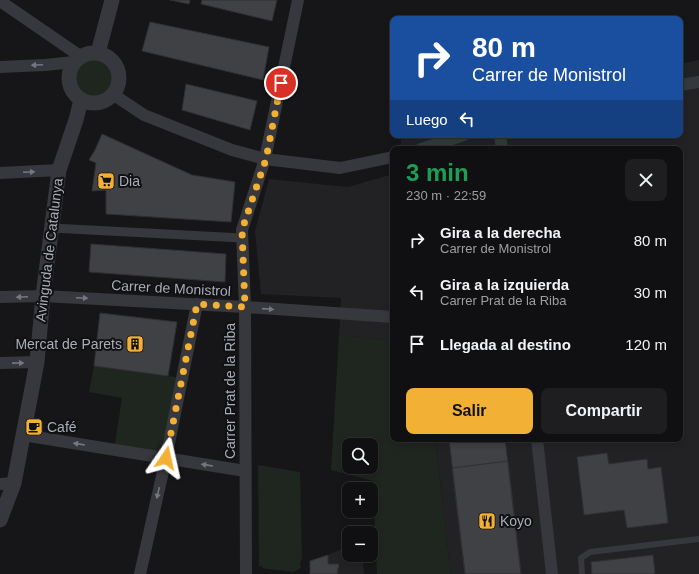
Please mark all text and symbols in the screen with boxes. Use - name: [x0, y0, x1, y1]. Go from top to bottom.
- icon: right: [406, 32, 458, 84]
- text: 80 m: [472, 32, 536, 63]
- one-way arrow: [31, 62, 43, 69]
- text: Carrer de Monistrol: [472, 65, 626, 85]
- pin: [264, 66, 298, 100]
- icon: arrive: [270, 72, 292, 94]
- icon: left: [456, 108, 478, 130]
- text: Luego: [406, 111, 448, 128]
- text: 3 min: [406, 159, 469, 186]
- button: close: [625, 159, 667, 201]
- one-way arrow: [23, 169, 36, 175]
- supermarket icon: Dia: [96, 171, 116, 191]
- place label: Dia: [119, 173, 140, 189]
- street label: Avinguda de Catalunya: [32, 177, 66, 323]
- text: 230 m · 22:59: [406, 188, 486, 203]
- text: Gira a la derecha: [440, 224, 561, 241]
- icon: right: [406, 229, 428, 251]
- text: 80 m: [634, 232, 667, 249]
- text: Carrer de Monistrol: [440, 241, 551, 256]
- text: Gira a la izquierda: [440, 276, 569, 293]
- street label: Carrer de Monistrol: [111, 277, 231, 299]
- icon: left: [406, 281, 428, 303]
- text: 30 m: [634, 284, 667, 301]
- text: Carrer Prat de la Riba: [440, 293, 566, 308]
- one-way arrow: [15, 294, 28, 300]
- one-way arrow: [76, 295, 88, 302]
- one-way arrow: [262, 305, 274, 312]
- street label: Carrer Prat de la Riba: [222, 323, 238, 459]
- icon: arrive: [406, 333, 428, 355]
- building icon: Mercat de Parets: [125, 334, 145, 354]
- place label: Mercat de Parets: [15, 336, 122, 352]
- text: Llegada al destino: [440, 336, 571, 353]
- text: 120 m: [625, 336, 667, 353]
- one-way arrow: [12, 359, 24, 366]
- button: Salir: [406, 388, 533, 434]
- button: Compartir: [541, 388, 667, 434]
- cafe icon: Café: [24, 417, 44, 437]
- place label: Café: [47, 419, 77, 435]
- position arrow: [145, 437, 187, 479]
- map controls: [342, 438, 378, 562]
- button: search: [342, 438, 378, 474]
- one-way arrow: [72, 441, 85, 447]
- one-way arrow: [201, 462, 213, 468]
- button: +: [342, 482, 378, 518]
- one-way arrow: [154, 487, 160, 500]
- restaurant icon: Koyo: [477, 511, 497, 531]
- place label: Koyo: [500, 513, 532, 529]
- button: −: [342, 526, 378, 562]

